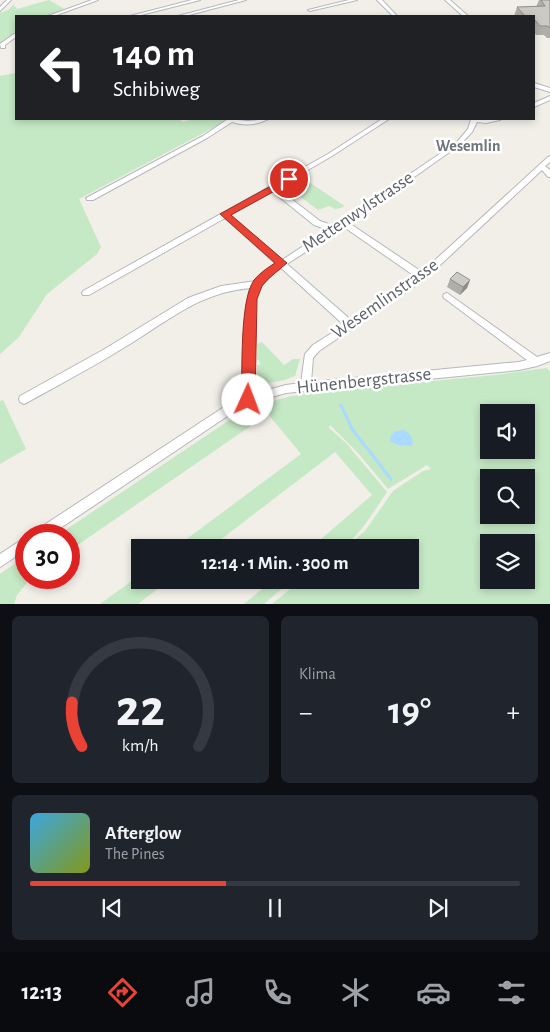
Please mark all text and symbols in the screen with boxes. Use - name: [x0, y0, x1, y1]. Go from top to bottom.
- icon: left: [30, 35, 95, 100]
- text: 140 m: [113, 37, 195, 72]
- text: Schibiweg: [113, 78, 200, 100]
- district label: Wesemlin: [436, 138, 500, 154]
- pin: [268, 158, 310, 200]
- icon: arrive: [275, 165, 303, 193]
- street label: Mettenwylstrasse: [299, 168, 417, 256]
- street label: Wesemlinstrasse: [328, 255, 442, 343]
- street label: Hünenbergstrasse: [296, 364, 432, 398]
- position arrow: [221, 373, 273, 425]
- map controls: [480, 404, 535, 589]
- button: sound: [480, 404, 535, 459]
- button: search: [480, 469, 535, 524]
- speed limit sign: 30: [15, 524, 80, 589]
- button: layers: [480, 534, 535, 589]
- text: 12:14 · 1 Min. · 300 m: [201, 554, 349, 573]
- text: Klima: [299, 666, 336, 682]
- text: 22: [116, 683, 165, 735]
- text: 19°: [388, 693, 431, 731]
- text: −: [299, 699, 312, 727]
- text: +: [507, 699, 520, 727]
- text: km/h: [122, 737, 159, 755]
- text: Afterglow: [105, 824, 181, 843]
- text: The Pines: [105, 846, 165, 862]
- icon: previous: [98, 894, 126, 922]
- icon: pause: [261, 894, 289, 922]
- icon: next: [424, 894, 452, 922]
- icon: directions: [105, 975, 140, 1010]
- icon: music: [183, 975, 218, 1010]
- icon: phone: [260, 975, 295, 1010]
- icon: climate: [338, 975, 373, 1010]
- icon: car: [416, 975, 451, 1010]
- icon: filters: [494, 975, 529, 1010]
- text: 12:13: [21, 981, 62, 1003]

